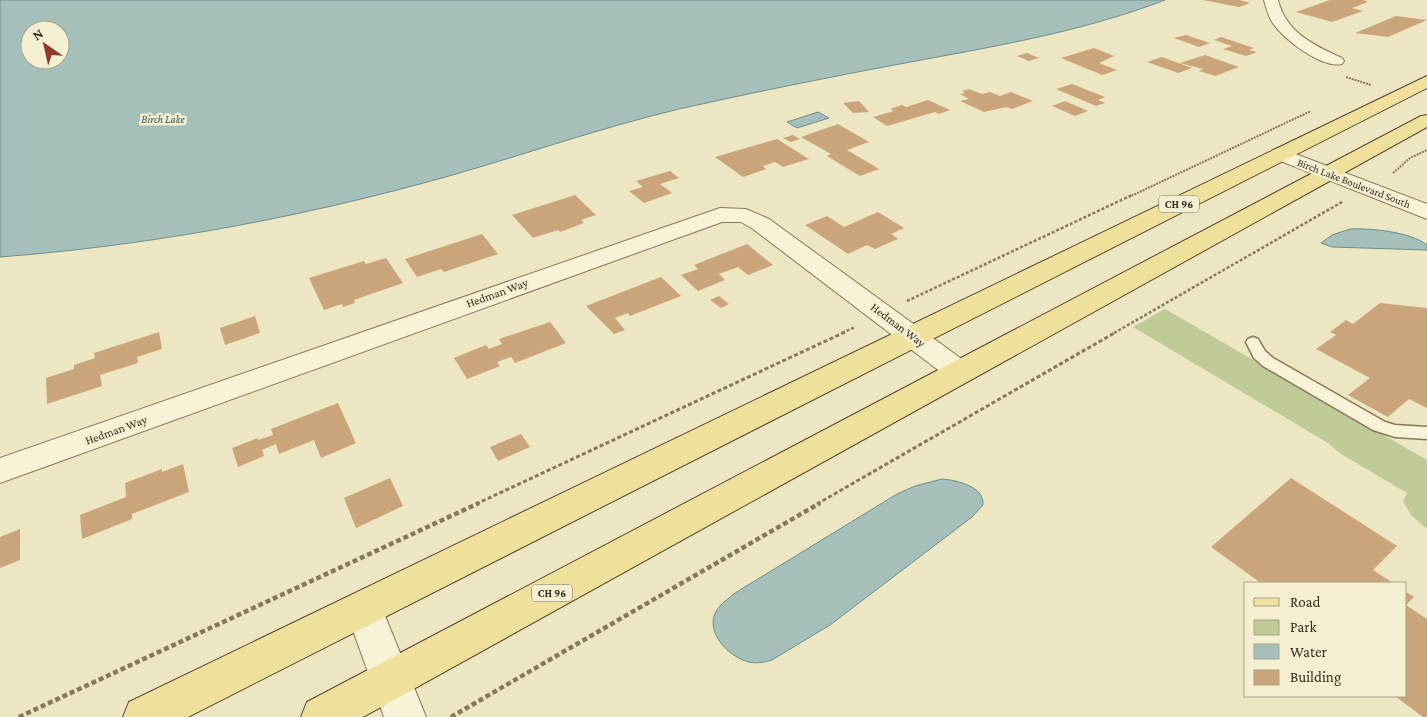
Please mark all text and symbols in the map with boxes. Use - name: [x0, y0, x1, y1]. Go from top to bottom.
- north arrow: [20, 20, 70, 70]
- text: N: [29, 25, 47, 44]
- water label: Birch Lake: [141, 113, 186, 125]
- street label: Birch Lake Boulevard South: [1296, 156, 1412, 210]
- road number: CH 96: [1159, 195, 1199, 212]
- street label: Hedman Way: [464, 275, 530, 311]
- street label: Hedman Way: [868, 300, 928, 350]
- street label: Hedman Way: [83, 412, 149, 448]
- legend: [1244, 582, 1407, 697]
- road number: CH 96: [532, 584, 572, 602]
- text: Road: [1290, 594, 1321, 610]
- text: Park: [1290, 619, 1317, 635]
- text: Water: [1290, 644, 1327, 660]
- text: Building: [1290, 669, 1341, 686]

